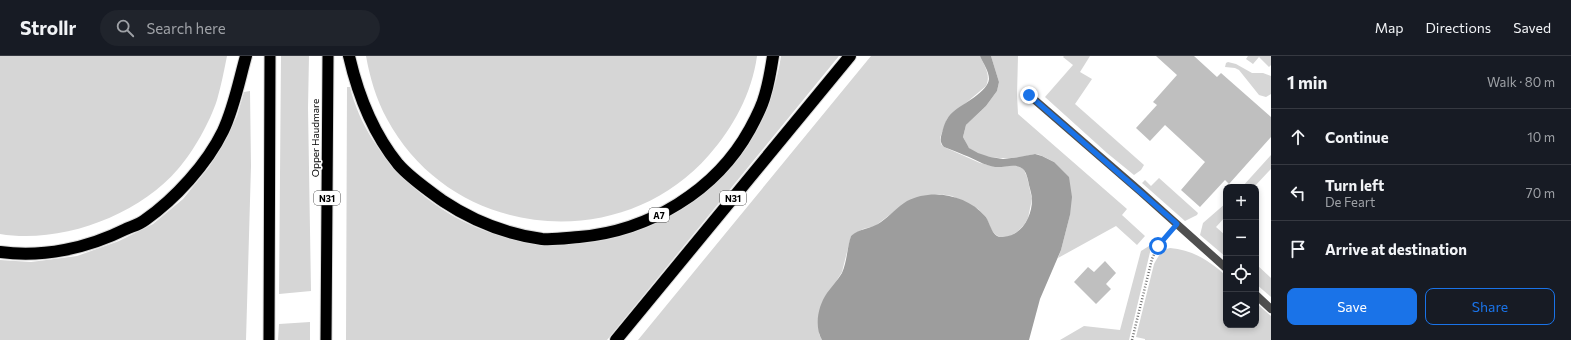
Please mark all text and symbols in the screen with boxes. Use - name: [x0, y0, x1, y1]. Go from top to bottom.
- search box: [100, 10, 380, 46]
- text: Strollr: [20, 16, 76, 39]
- icon: search: [114, 17, 136, 39]
- text: Search here: [146, 19, 226, 37]
- text: Map: [1375, 19, 1404, 36]
- text: Directions: [1426, 19, 1491, 36]
- text: Saved: [1513, 19, 1551, 36]
- text: 1 min: [1287, 72, 1327, 93]
- text: Walk · 80 m: [1487, 74, 1555, 90]
- route end: [1020, 86, 1038, 104]
- street label: Opper Haudmare: [309, 99, 321, 177]
- icon: ahead: [1287, 126, 1309, 148]
- text: Continue: [1325, 128, 1389, 146]
- text: 10 m: [1527, 129, 1555, 145]
- text: Turn left: [1325, 176, 1384, 194]
- icon: left: [1287, 182, 1309, 204]
- map controls: [1223, 184, 1259, 328]
- button: +: [1223, 184, 1259, 220]
- text: 70 m: [1526, 185, 1555, 201]
- road number: N31: [314, 191, 340, 205]
- road number: N31: [720, 191, 746, 205]
- text: De Feart: [1325, 194, 1375, 210]
- road number: A7: [649, 208, 669, 222]
- button: −: [1223, 220, 1259, 256]
- route start: [1149, 237, 1167, 255]
- icon: arrive: [1287, 238, 1309, 260]
- text: Arrive at destination: [1325, 240, 1467, 258]
- button: locate: [1223, 256, 1259, 292]
- button: Save: [1287, 288, 1417, 325]
- button: Share: [1425, 288, 1555, 325]
- button: layers: [1223, 292, 1259, 328]

